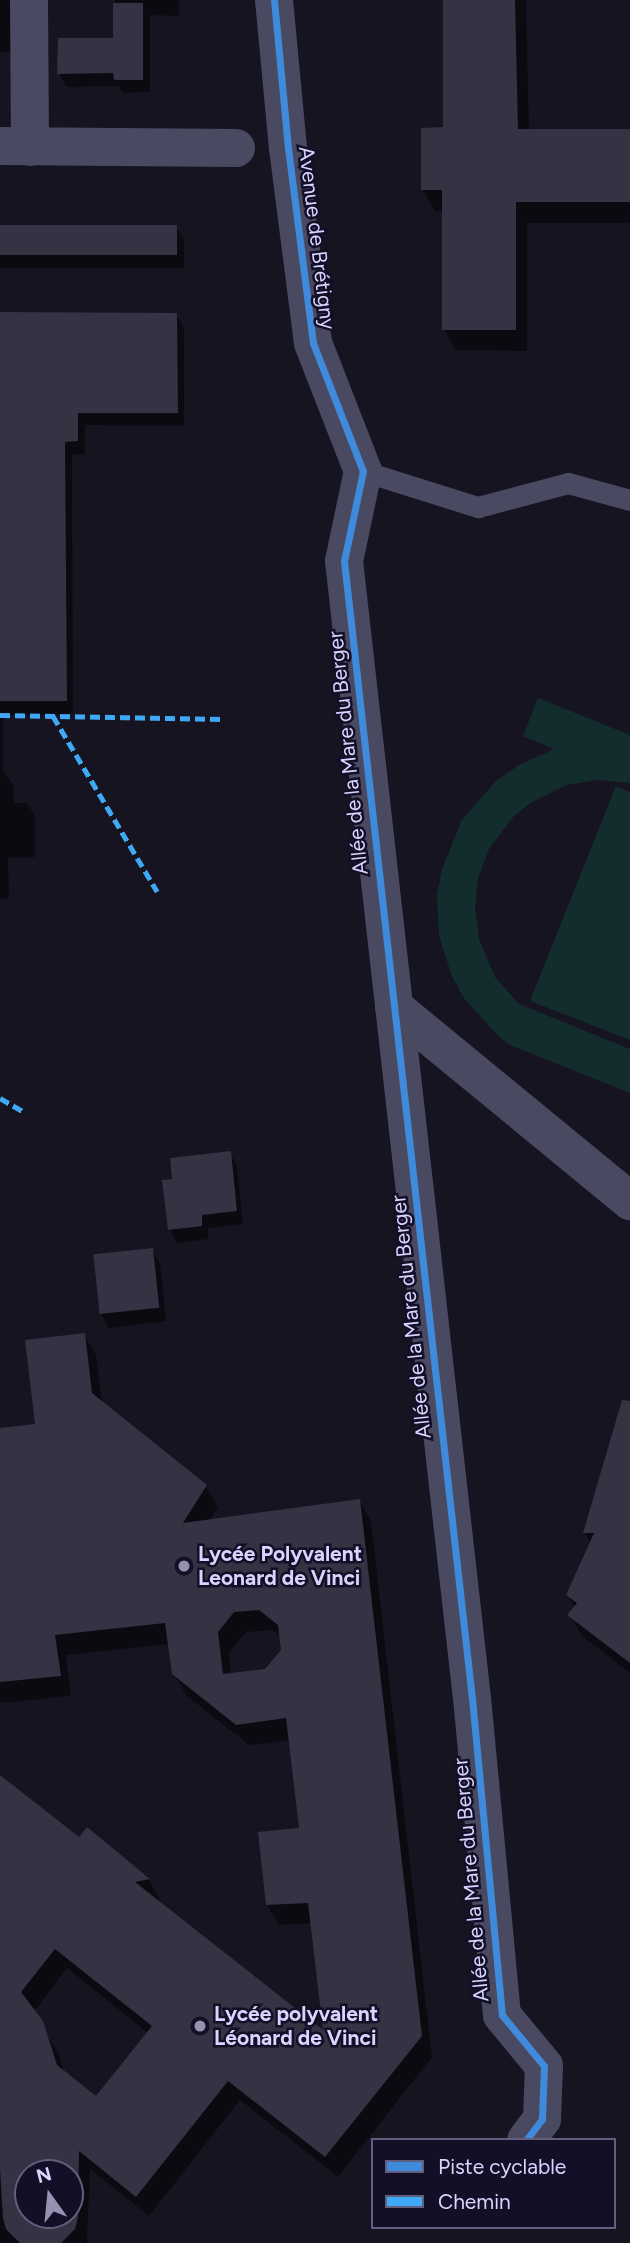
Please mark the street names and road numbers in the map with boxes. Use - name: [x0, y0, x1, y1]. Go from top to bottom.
- street label: Avenue de Brétigny: [293, 145, 341, 331]
- street label: Allée de la Mare du Berger: [323, 630, 373, 876]
- street label: Allée de la Mare du Berger: [386, 1194, 436, 1440]
- street label: Allée de la Mare du Berger: [448, 1757, 494, 2003]

